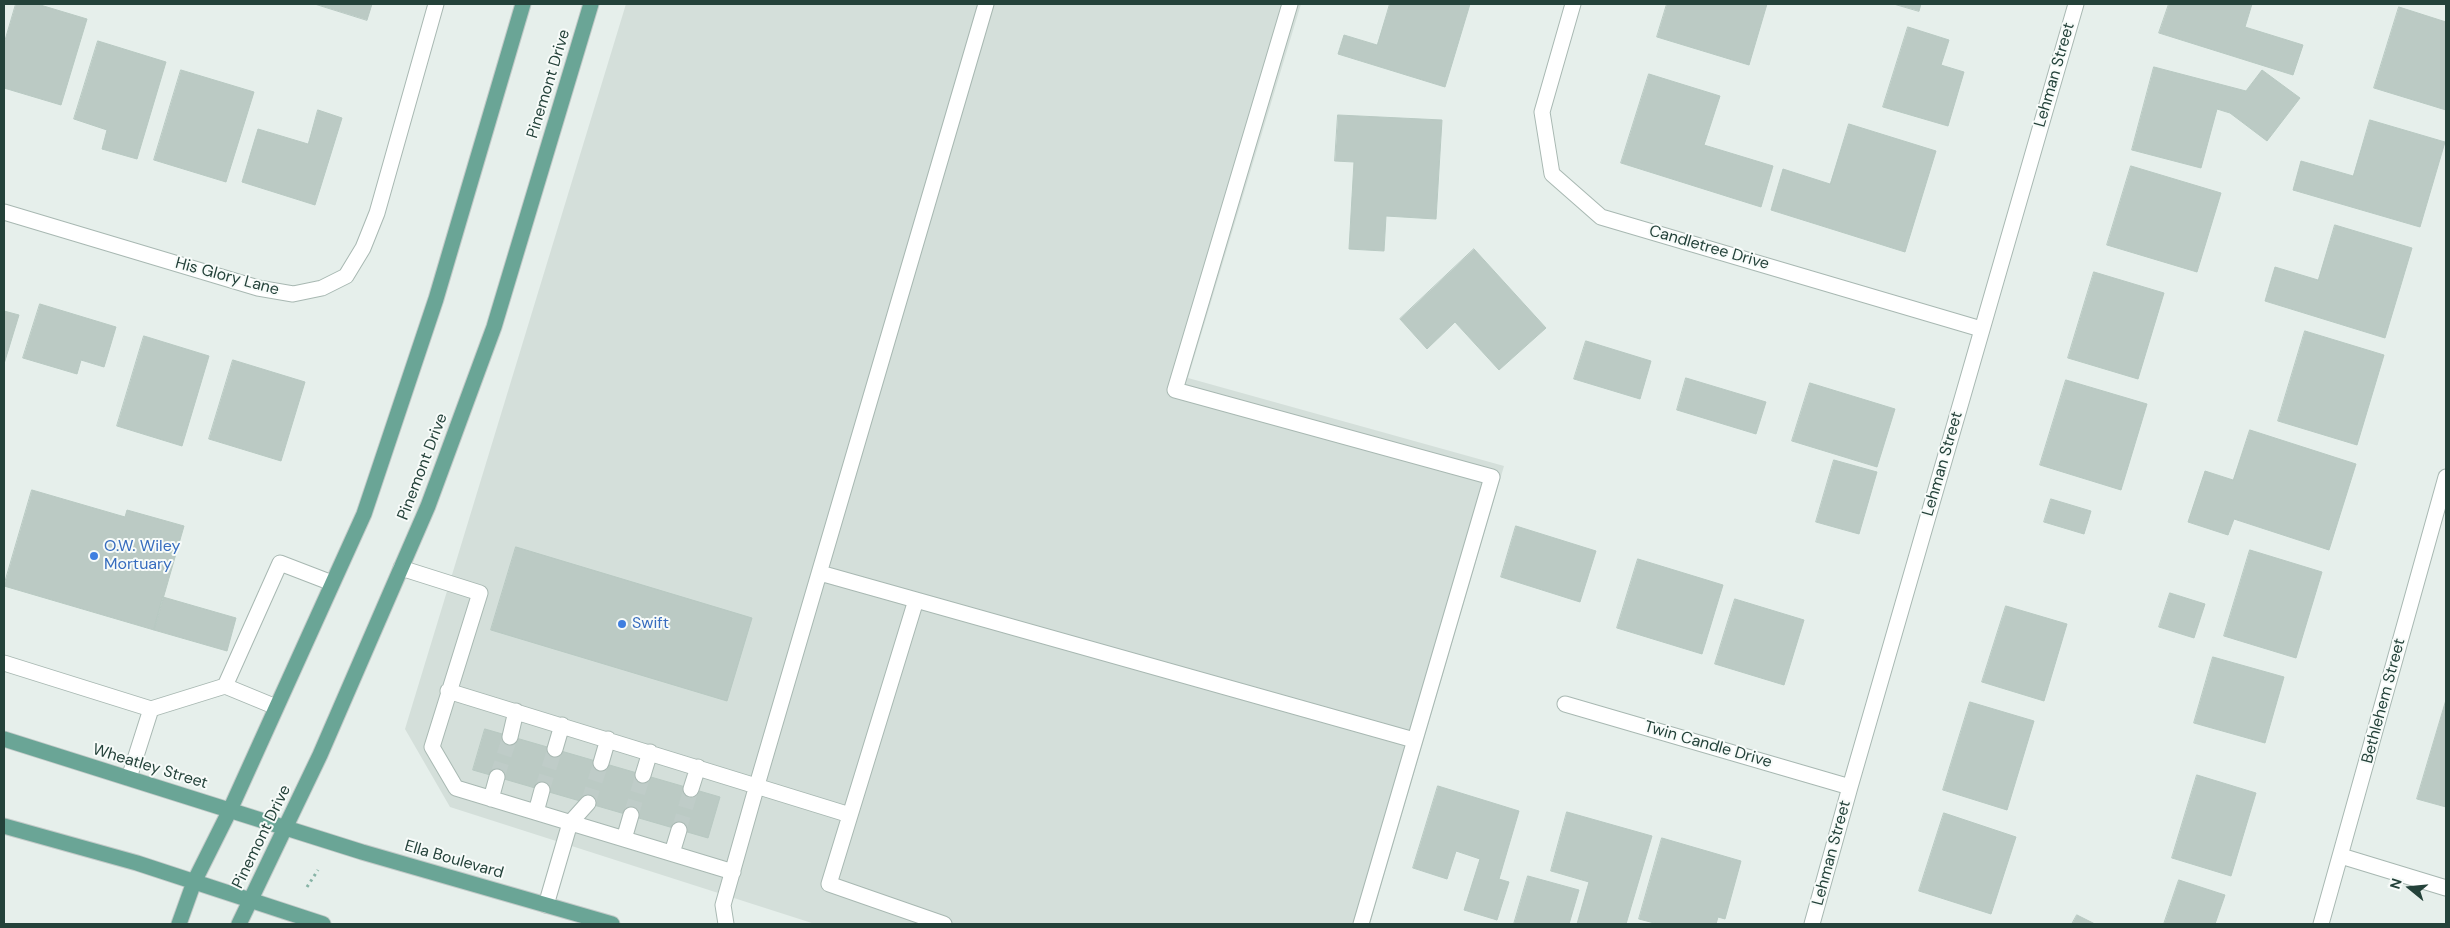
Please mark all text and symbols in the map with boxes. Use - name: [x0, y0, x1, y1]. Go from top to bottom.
- street label: Lehman Street: [2031, 20, 2079, 130]
- street label: Pinemont Drive: [523, 27, 575, 141]
- street label: Candletree Drive: [1647, 222, 1771, 274]
- street label: His Glory Lane: [173, 254, 281, 300]
- street label: Lehman Street: [1919, 409, 1967, 519]
- street label: Pinemont Drive: [394, 411, 452, 523]
- place label: O.W. Wiley Mortuary: [104, 537, 180, 575]
- marker: O.W. Wiley Mortuary: [88, 550, 100, 562]
- place label: Swift: [632, 614, 669, 634]
- marker: Swift: [616, 618, 628, 630]
- street label: Bethlehem Street: [2358, 636, 2410, 766]
- street label: Twin Candle Drive: [1642, 718, 1774, 772]
- street label: Wheatley Street: [90, 740, 210, 794]
- street label: Pinemont Drive: [229, 782, 295, 892]
- street label: Lehman Street: [1809, 798, 1855, 908]
- street label: Ella Boulevard: [402, 837, 506, 883]
- north arrow: [2385, 863, 2435, 913]
- text: N: [2386, 876, 2406, 891]

